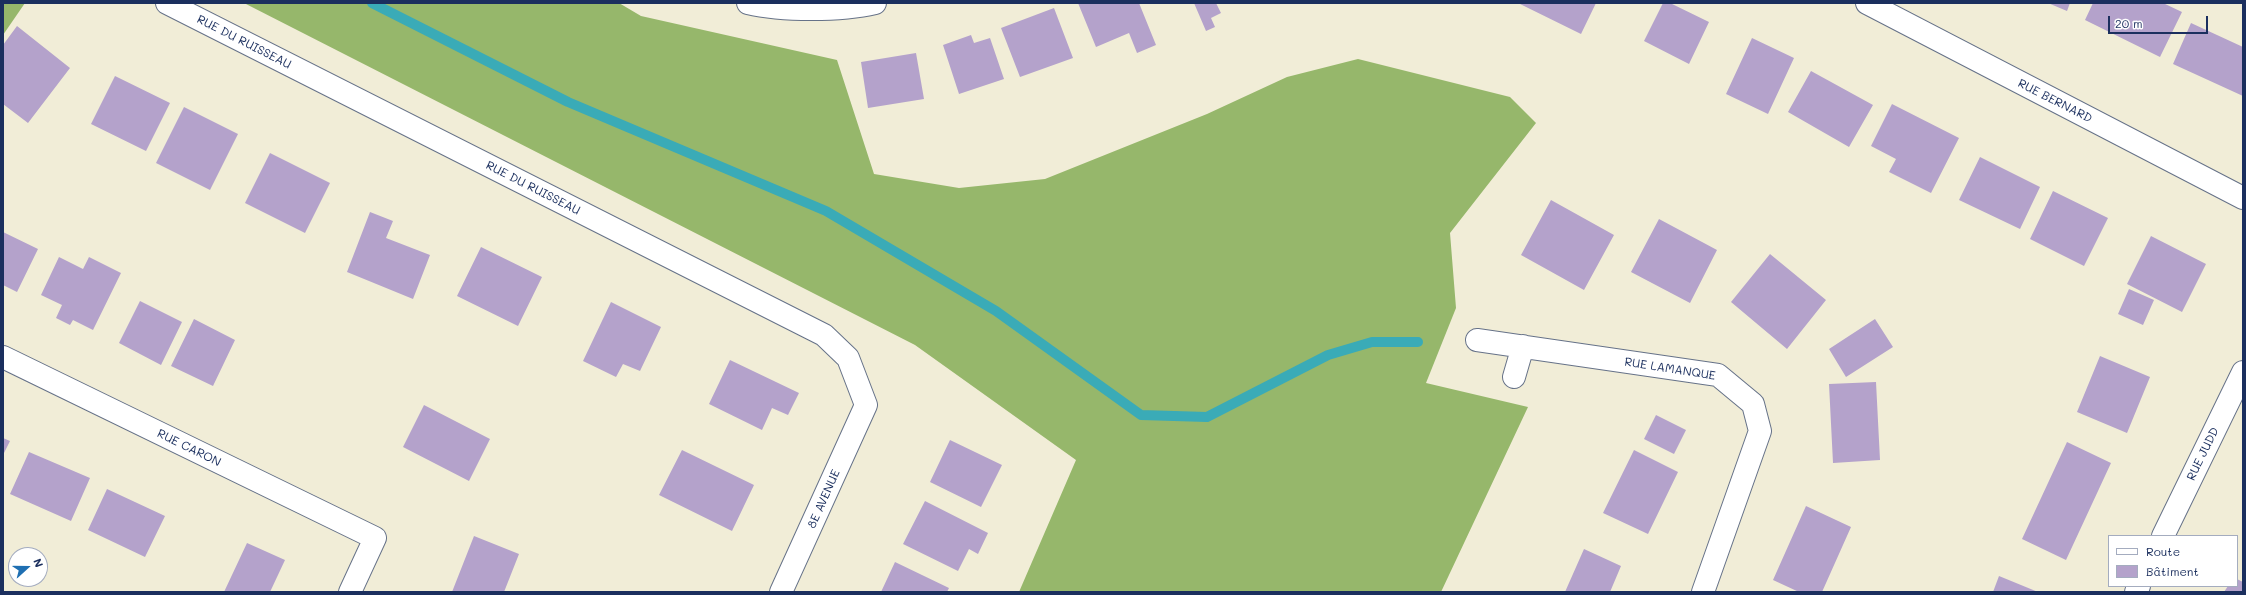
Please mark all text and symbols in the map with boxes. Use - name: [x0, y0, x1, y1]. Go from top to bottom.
- scale bar: [2110, 8, 2210, 34]
- street label: RUE DU RUISSEAU: [194, 12, 294, 72]
- text: 20 m: [2115, 15, 2143, 31]
- street label: RUE BERNARD: [2015, 76, 2095, 126]
- street label: RUE DU RUISSEAU: [483, 158, 583, 218]
- street label: RUE LAMANQUE: [1623, 355, 1717, 383]
- street label: RUE JUDD: [2184, 425, 2222, 483]
- street label: RUE CARON: [155, 426, 223, 470]
- street label: 8E AVENUE: [805, 467, 843, 531]
- legend: [2108, 535, 2238, 587]
- text: Route: [2146, 543, 2180, 559]
- north arrow: [8, 547, 48, 587]
- text: N: [30, 556, 47, 569]
- text: Bâtiment: [2146, 563, 2199, 579]

